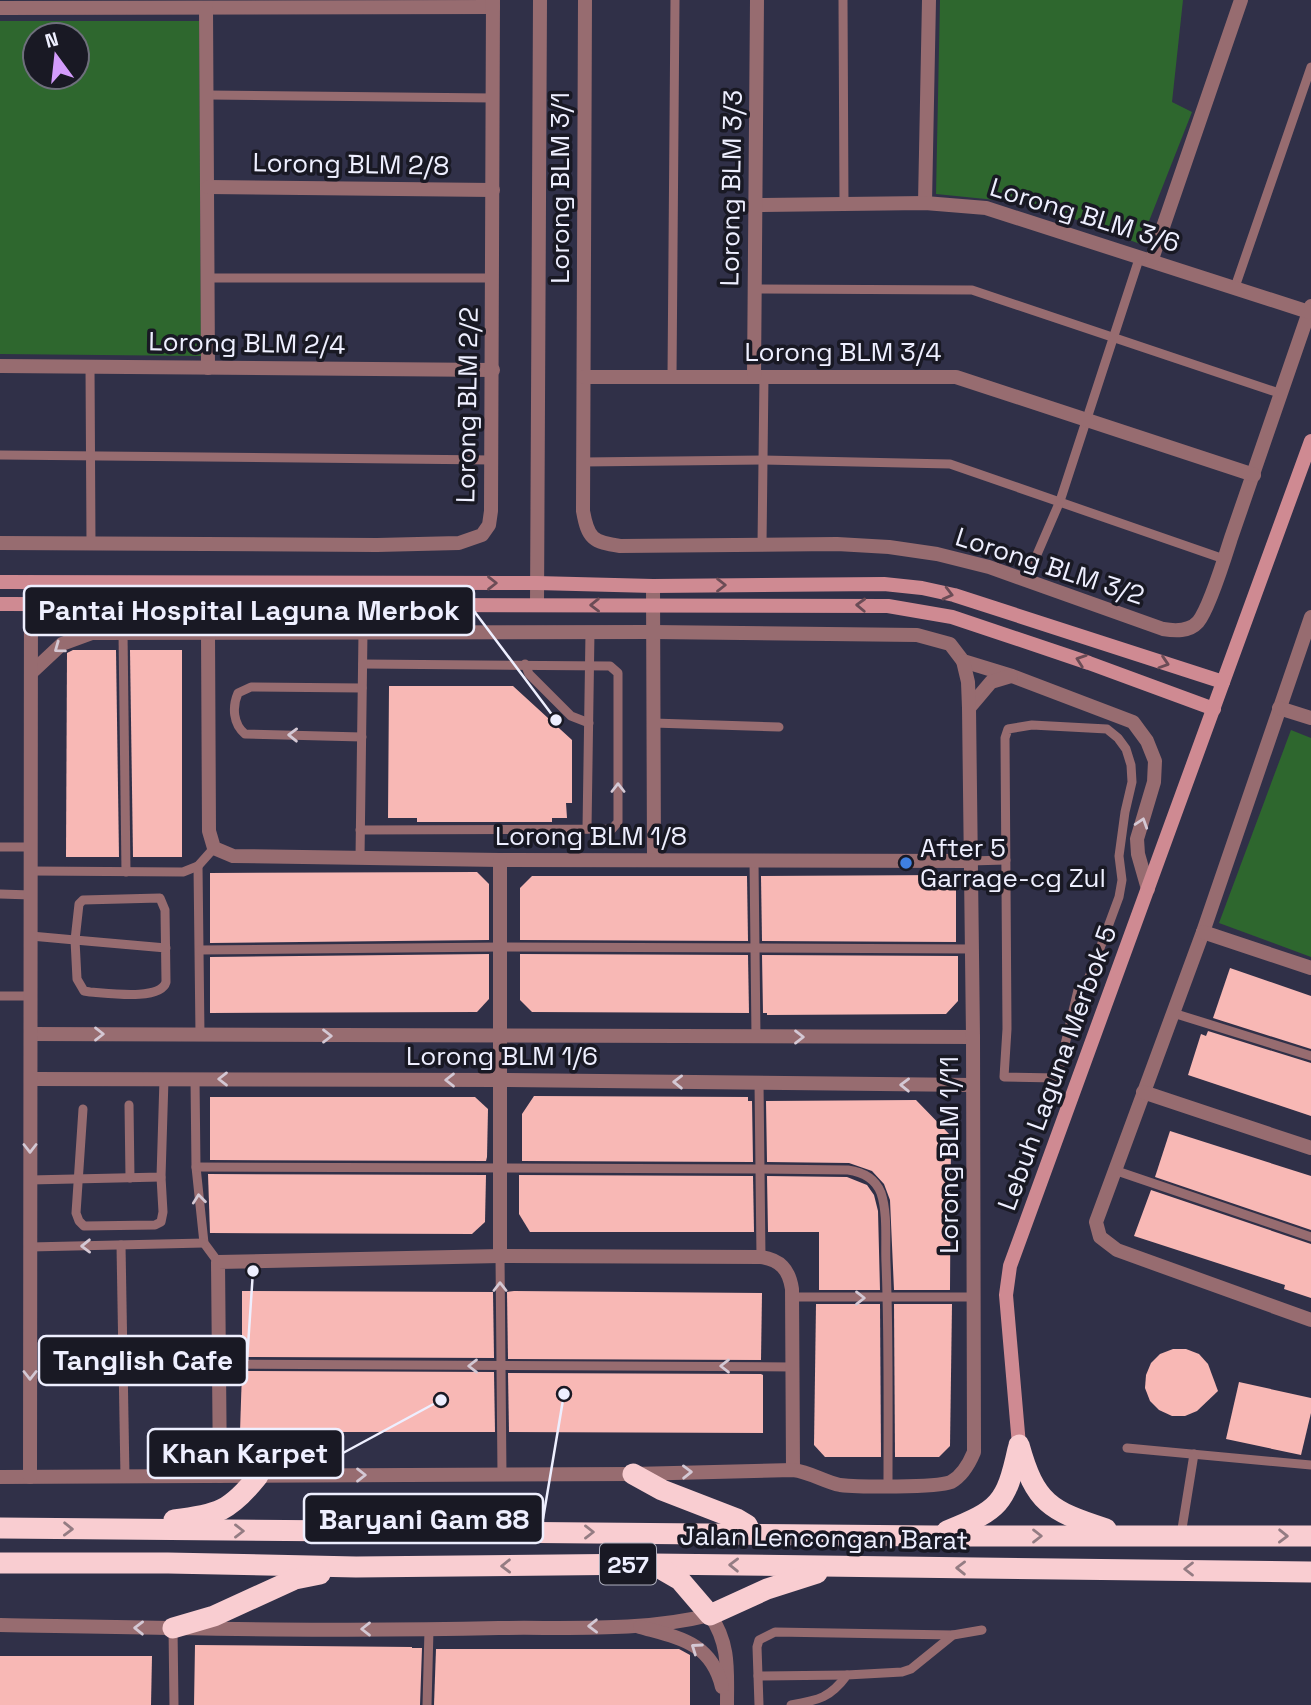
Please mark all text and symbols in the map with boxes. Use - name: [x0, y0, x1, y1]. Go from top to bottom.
- north arrow: [21, 21, 91, 91]
- text: N: [42, 26, 61, 54]
- street label: Lorong BLM 3/3: [712, 89, 750, 287]
- street label: Lorong BLM 3/1: [543, 92, 577, 284]
- street label: Lorong BLM 2/8: [252, 145, 450, 183]
- street label: Lorong BLM 3/6: [986, 170, 1184, 260]
- street label: Lorong BLM 2/2: [448, 307, 486, 503]
- street label: Lorong BLM 2/4: [148, 324, 346, 362]
- street label: Lorong BLM 3/4: [744, 335, 942, 369]
- street label: Lorong BLM 3/2: [951, 519, 1149, 613]
- one-way arrow: [487, 575, 497, 591]
- one-way arrow: [716, 577, 727, 593]
- callout: Pantai Hospital Laguna Merbok: [24, 586, 474, 635]
- one-way arrow: [942, 586, 954, 600]
- text: Pantai Hospital Laguna Merbok: [38, 592, 460, 628]
- one-way arrow: [589, 597, 600, 613]
- one-way arrow: [855, 598, 866, 613]
- one-way arrow: [54, 640, 67, 652]
- one-way arrow: [1075, 654, 1087, 668]
- one-way arrow: [1158, 655, 1170, 669]
- one-way arrow: [288, 728, 299, 743]
- one-way arrow: [610, 783, 626, 793]
- one-way arrow: [1133, 818, 1148, 830]
- street label: Lorong BLM 1/8: [495, 819, 687, 853]
- place label: After 5 Garrage-cg Zul: [920, 831, 1106, 895]
- marker: After 5 Garrage-cg Zul: [898, 855, 914, 871]
- street label: Lebuh Laguna Merbok 5: [990, 921, 1124, 1215]
- one-way arrow: [95, 1026, 105, 1042]
- one-way arrow: [322, 1028, 333, 1044]
- one-way arrow: [795, 1029, 805, 1045]
- street label: Lorong BLM 1/6: [406, 1039, 598, 1073]
- street label: Lorong BLM 1/11: [932, 1056, 966, 1254]
- one-way arrow: [217, 1071, 227, 1087]
- one-way arrow: [444, 1072, 455, 1088]
- one-way arrow: [672, 1074, 682, 1090]
- one-way arrow: [899, 1077, 910, 1092]
- one-way arrow: [23, 1142, 38, 1153]
- one-way arrow: [192, 1193, 207, 1204]
- one-way arrow: [81, 1238, 92, 1253]
- one-way arrow: [492, 1281, 508, 1291]
- one-way arrow: [855, 1290, 866, 1306]
- callout: Tanglish Cafe: [39, 1336, 247, 1385]
- text: Tanglish Cafe: [53, 1342, 233, 1378]
- one-way arrow: [467, 1358, 478, 1374]
- one-way arrow: [719, 1358, 730, 1374]
- one-way arrow: [22, 1370, 38, 1381]
- callout: Khan Karpet: [148, 1429, 343, 1478]
- text: Khan Karpet: [162, 1435, 328, 1471]
- one-way arrow: [682, 1465, 693, 1480]
- one-way arrow: [357, 1467, 367, 1483]
- callout: Baryani Gam 88: [304, 1494, 543, 1543]
- text: Baryani Gam 88: [319, 1501, 529, 1537]
- street label: Jalan Lencongan Barat: [679, 1518, 969, 1558]
- one-way arrow: [63, 1522, 74, 1537]
- one-way arrow: [234, 1523, 245, 1539]
- one-way arrow: [584, 1525, 595, 1540]
- one-way arrow: [1032, 1528, 1043, 1544]
- one-way arrow: [1277, 1528, 1288, 1543]
- road number: 257: [600, 1544, 656, 1584]
- one-way arrow: [728, 1557, 739, 1573]
- one-way arrow: [501, 1558, 511, 1574]
- one-way arrow: [956, 1560, 966, 1576]
- one-way arrow: [1183, 1561, 1194, 1577]
- one-way arrow: [588, 1618, 598, 1634]
- one-way arrow: [133, 1620, 144, 1635]
- one-way arrow: [360, 1621, 371, 1637]
- one-way arrow: [691, 1644, 704, 1656]

